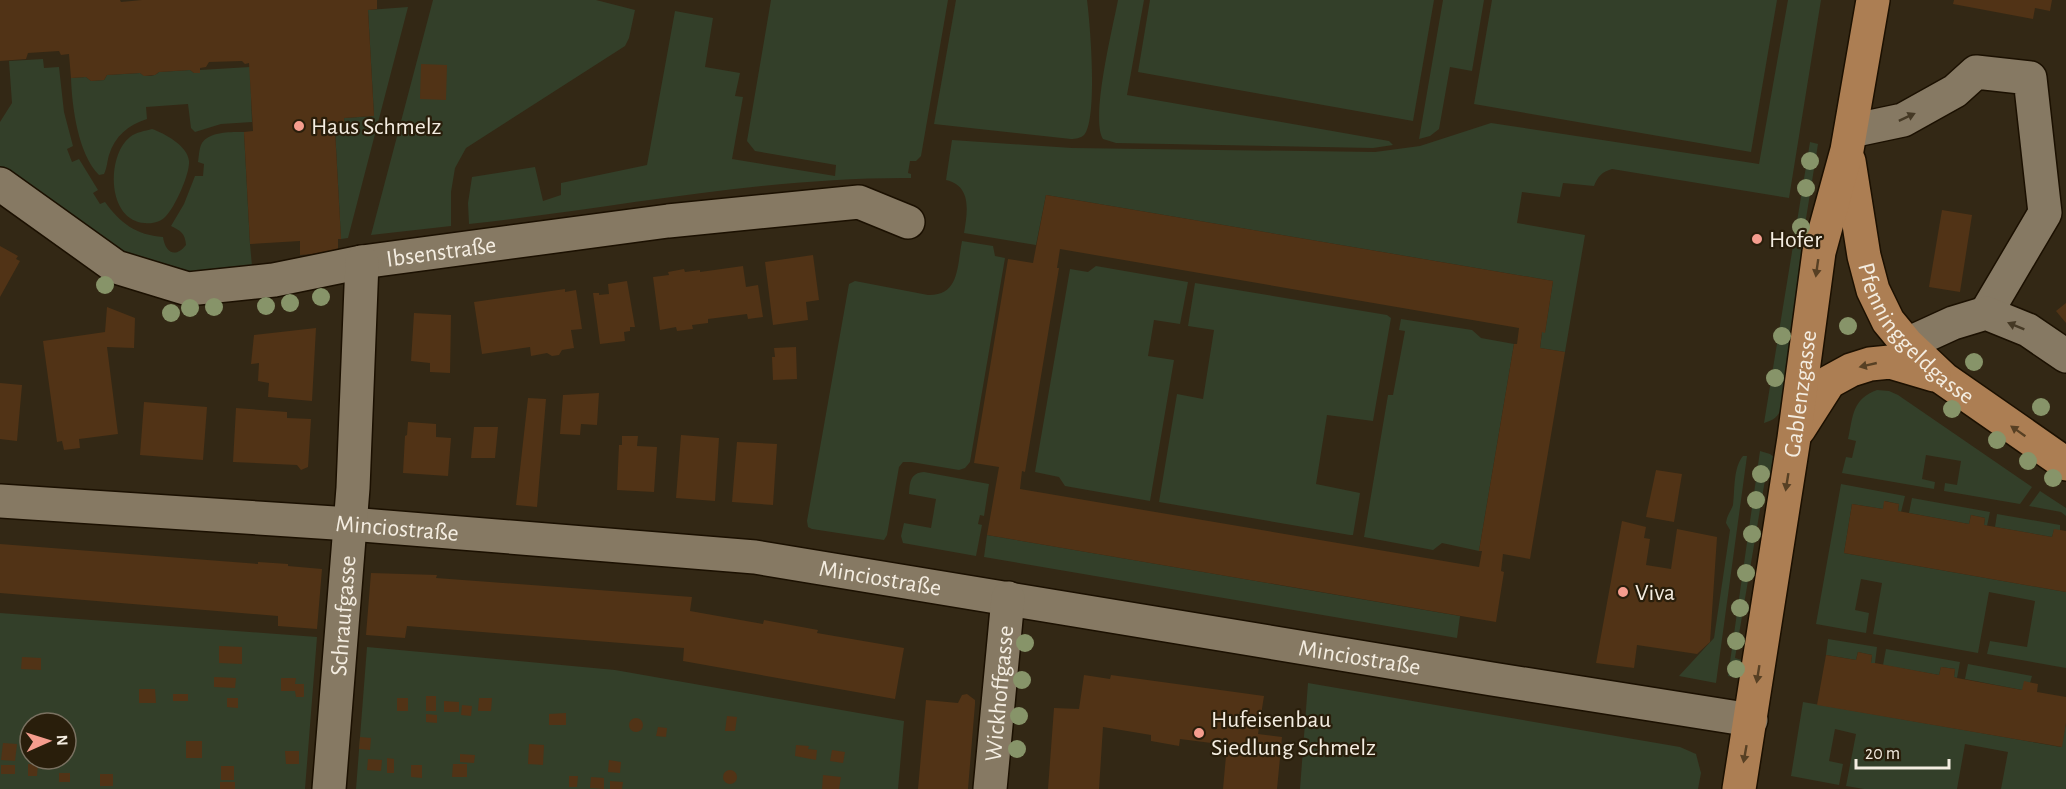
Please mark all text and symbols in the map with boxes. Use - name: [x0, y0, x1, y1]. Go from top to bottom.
- one-way arrow: [1899, 112, 1916, 121]
- place label: Haus Schmelz: [311, 115, 442, 139]
- marker: Haus Schmelz: [292, 119, 306, 133]
- place label: Hofer: [1769, 228, 1822, 252]
- marker: Hofer: [1750, 232, 1764, 246]
- street label: Ibsenstraße: [385, 233, 498, 272]
- one-way arrow: [1813, 258, 1822, 277]
- street label: Pfenninggeldgasse: [1853, 260, 1978, 409]
- one-way arrow: [2007, 320, 2025, 330]
- street label: Gablenzgasse: [1780, 329, 1821, 459]
- one-way arrow: [1859, 361, 1877, 371]
- one-way arrow: [2010, 426, 2026, 437]
- one-way arrow: [1782, 472, 1791, 491]
- street label: Minciostraße: [335, 512, 460, 546]
- street label: Schraufgasse: [327, 554, 361, 677]
- street label: Minciostraße: [817, 557, 943, 601]
- place label: Viva: [1635, 581, 1675, 605]
- marker: Viva: [1616, 585, 1630, 599]
- street label: Wickhoffgasse: [982, 624, 1018, 763]
- street label: Minciostraße: [1297, 636, 1422, 680]
- one-way arrow: [1753, 665, 1762, 684]
- place label: Hufeisenbau Siedlung Schmelz: [1211, 708, 1376, 760]
- north arrow: [18, 711, 78, 771]
- marker: Hufeisenbau Siedlung Schmelz: [1192, 726, 1206, 740]
- scale bar: [1856, 732, 1949, 770]
- text: N: [54, 734, 70, 746]
- one-way arrow: [1740, 745, 1749, 764]
- text: 20 m: [1865, 745, 1900, 763]

